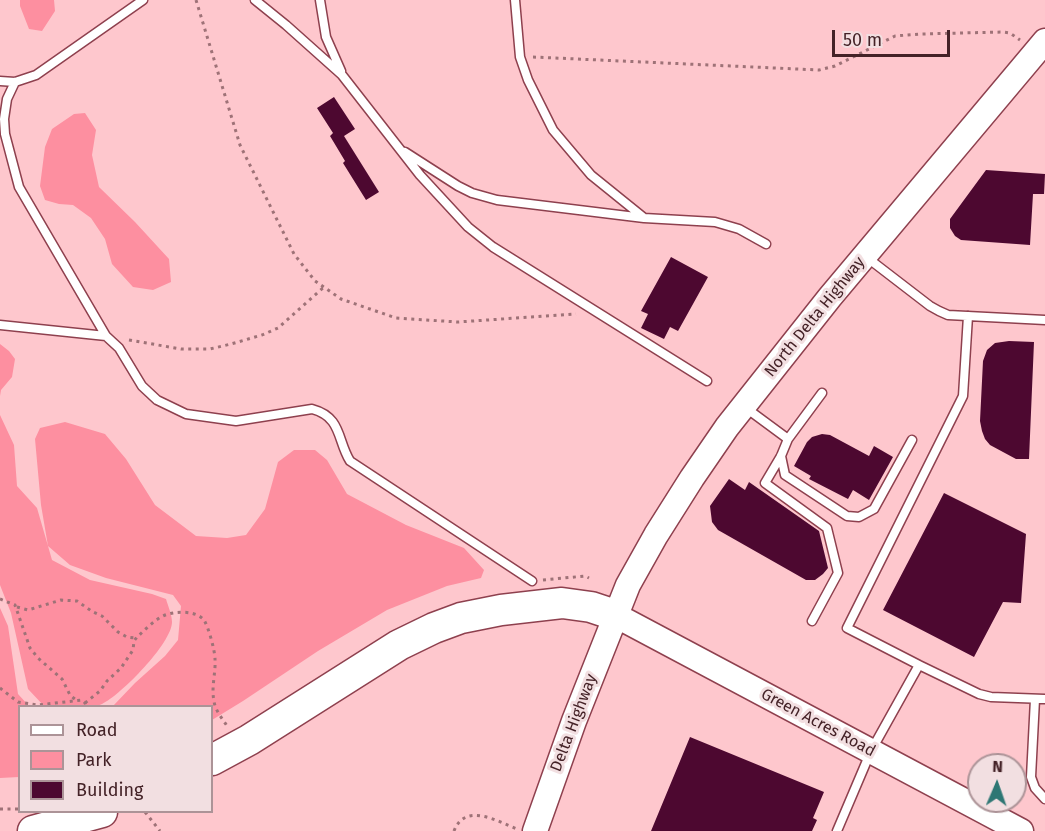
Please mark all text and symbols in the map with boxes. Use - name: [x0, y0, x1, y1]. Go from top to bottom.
- scale bar: [835, 18, 954, 56]
- text: 50 m: [843, 29, 882, 51]
- street label: North Delta Highway: [761, 253, 869, 381]
- street label: Delta Highway: [547, 671, 601, 775]
- street label: Green Acres Road: [758, 685, 878, 761]
- legend: [18, 705, 213, 813]
- text: Road: [76, 719, 118, 741]
- text: Park: [76, 749, 111, 771]
- north arrow: [967, 753, 1027, 813]
- text: N: [992, 757, 1003, 776]
- text: Building: [76, 779, 143, 801]

